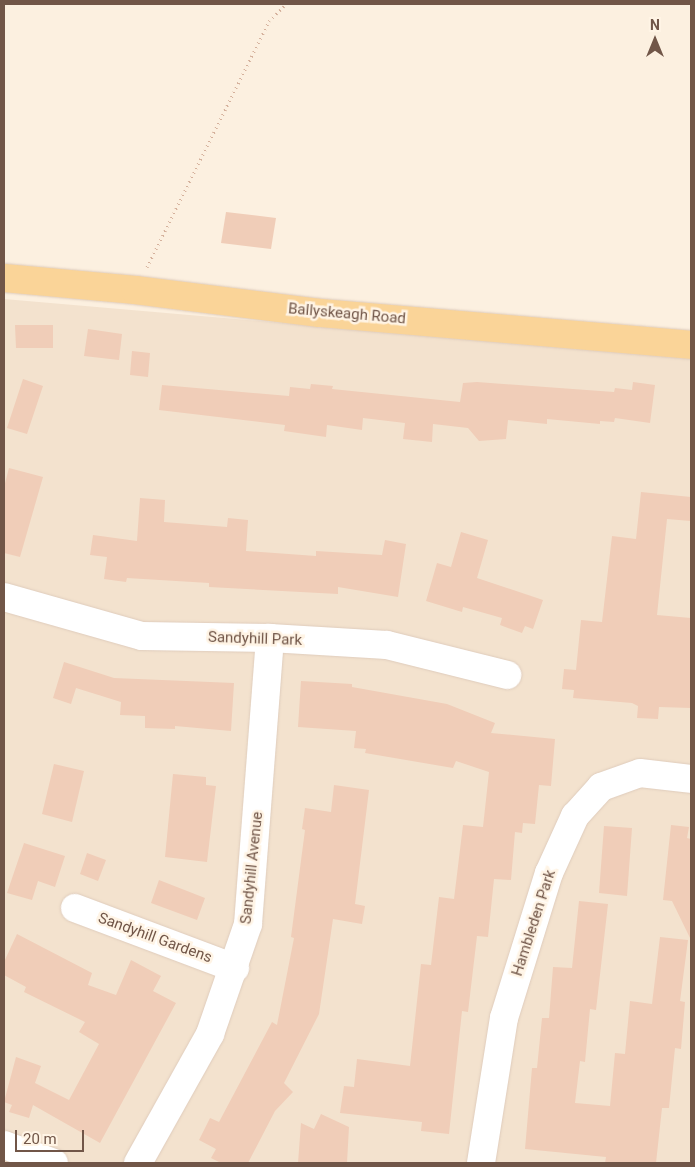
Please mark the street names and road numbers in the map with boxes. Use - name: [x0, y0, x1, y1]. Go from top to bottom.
- street label: Ballyskeagh Road: [287, 300, 407, 328]
- street label: Sandyhill Park: [208, 628, 302, 650]
- street label: Sandyhill Avenue: [237, 811, 267, 925]
- street label: Hambleden Park: [508, 868, 560, 978]
- street label: Sandyhill Gardens: [96, 909, 214, 967]

